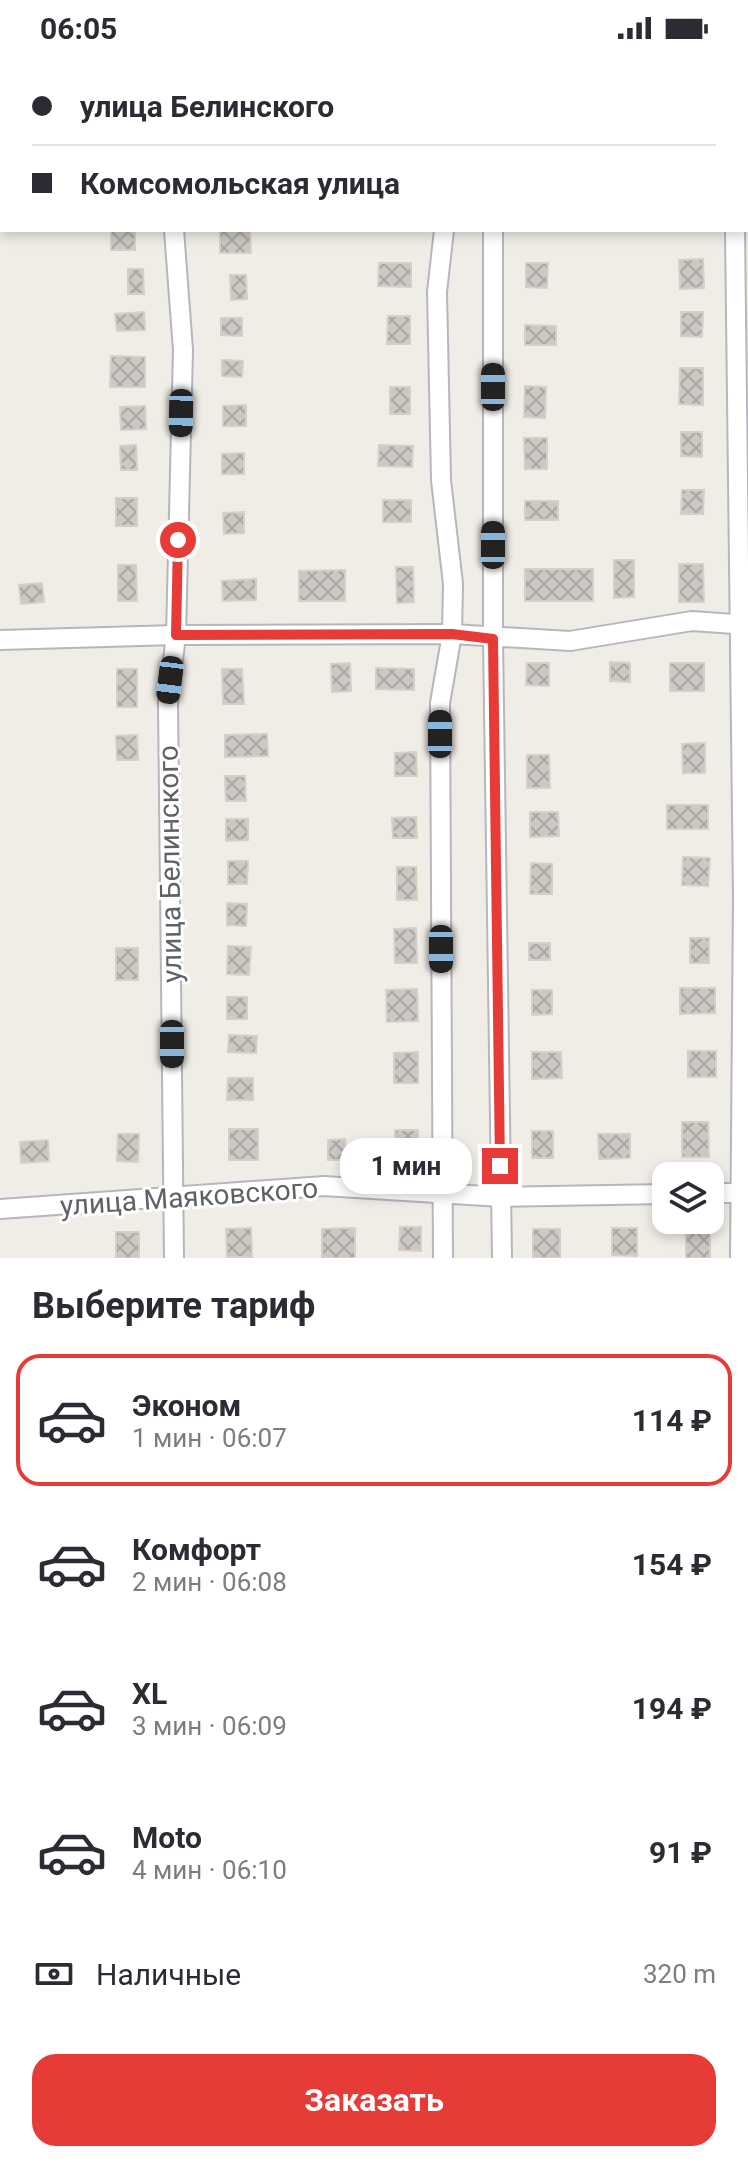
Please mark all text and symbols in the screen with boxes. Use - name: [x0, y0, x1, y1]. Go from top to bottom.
- text: 06:05: [40, 11, 117, 46]
- text: улица Белинского: [80, 89, 334, 124]
- text: Комсомольская улица: [80, 166, 400, 201]
- car: [481, 363, 505, 411]
- car: [169, 389, 193, 437]
- car: [481, 521, 505, 569]
- route start: [160, 522, 196, 558]
- car: [155, 655, 185, 705]
- car: [428, 710, 452, 758]
- street label: улица Белинского: [151, 745, 189, 983]
- car: [429, 925, 453, 973]
- car: [160, 1020, 184, 1068]
- callout: 1 мин: [340, 1138, 472, 1194]
- route end: [482, 1148, 518, 1184]
- text: 1 мин: [371, 1151, 441, 1181]
- map controls: [652, 1162, 724, 1234]
- button: layers: [652, 1162, 724, 1234]
- street label: улица Маяковского: [59, 1172, 319, 1222]
- text: Выберите тариф: [32, 1285, 315, 1327]
- icon: car: [36, 1384, 108, 1456]
- text: Эконом: [132, 1388, 241, 1423]
- text: 114 ₽: [632, 1403, 712, 1438]
- text: 1 мин · 06:07: [132, 1423, 287, 1453]
- icon: car: [36, 1528, 108, 1600]
- text: Комфорт: [132, 1532, 261, 1567]
- text: 154 ₽: [632, 1547, 712, 1582]
- text: 2 мин · 06:08: [132, 1567, 287, 1597]
- icon: car: [36, 1672, 108, 1744]
- text: XL: [132, 1676, 167, 1711]
- text: 194 ₽: [632, 1691, 712, 1726]
- text: 3 мин · 06:09: [132, 1711, 287, 1741]
- icon: car: [36, 1816, 108, 1888]
- text: Moto: [132, 1820, 202, 1855]
- text: 91 ₽: [649, 1835, 712, 1870]
- text: 4 мин · 06:10: [132, 1855, 287, 1885]
- icon: cash: [32, 1952, 76, 1996]
- text: Наличные: [96, 1957, 241, 1992]
- text: 320 m: [643, 1959, 716, 1989]
- button: Заказать: [32, 2054, 716, 2146]

